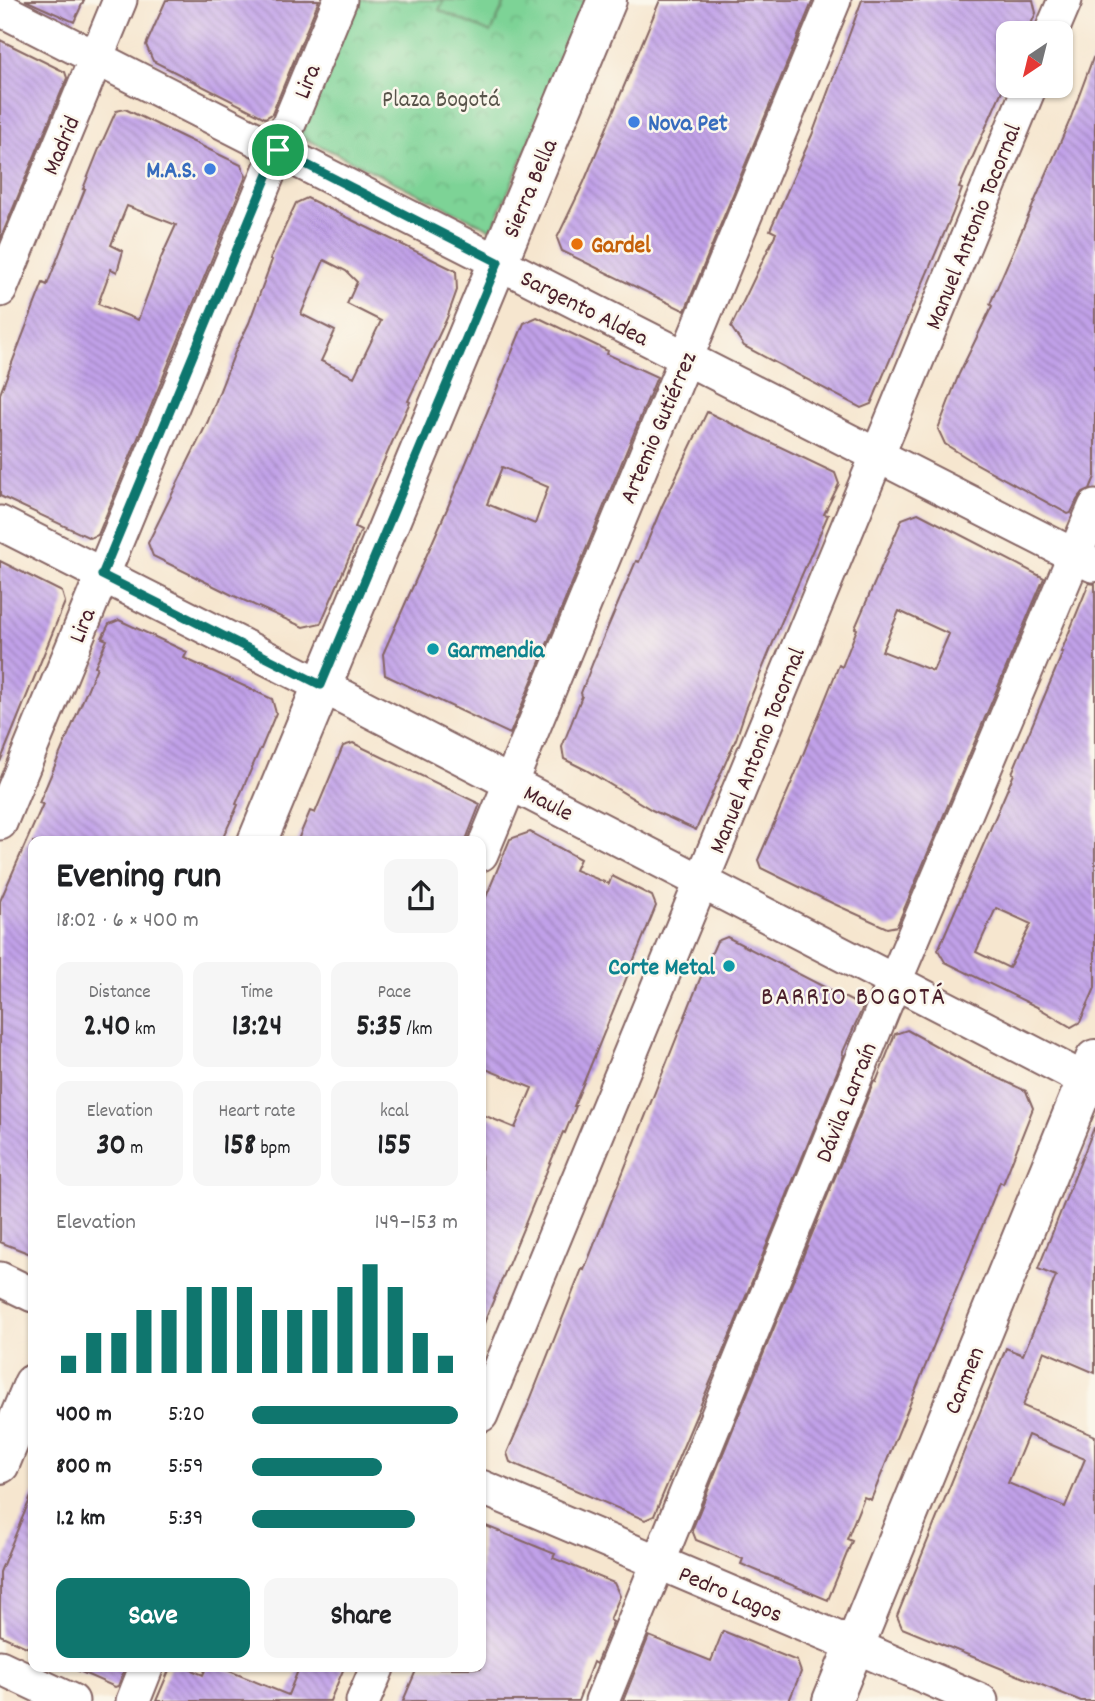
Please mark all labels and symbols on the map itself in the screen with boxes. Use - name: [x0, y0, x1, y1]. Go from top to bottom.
- north arrow: [996, 21, 1073, 98]
- street label: Lira: [287, 59, 331, 104]
- park label: Plaza Bogotá: [382, 84, 500, 118]
- place label: Nova Pet: [648, 108, 728, 142]
- street label: Madrid: [35, 111, 90, 181]
- marker: Nova Pet: [626, 114, 642, 130]
- street label: Manuel Antonio Tocornal: [918, 119, 1032, 335]
- pin: [248, 120, 308, 180]
- street label: Sierra Bella: [496, 134, 568, 244]
- place label: M.A.S.: [146, 155, 196, 189]
- marker: M.A.S.: [202, 161, 218, 177]
- place label: Gardel: [591, 230, 651, 264]
- marker: Gardel: [569, 236, 585, 252]
- street label: Sargento Aldea: [514, 263, 654, 357]
- street label: Artemio Gutiérrez: [612, 347, 707, 509]
- street label: Lira: [62, 603, 106, 648]
- place label: Garmendia: [447, 635, 545, 669]
- marker: Garmendia: [425, 641, 441, 657]
- street label: Manuel Antonio Tocornal: [702, 643, 816, 859]
- street label: Maule: [517, 778, 578, 832]
- place label: Corte Metal: [608, 952, 715, 986]
- marker: Corte Metal: [721, 958, 737, 974]
- district label: BARRIO BOGOTÁ: [761, 980, 947, 1017]
- street label: Dávila Larraín: [808, 1038, 887, 1168]
- street label: Carmen: [937, 1342, 995, 1420]
- street label: Pedro Lagos: [672, 1559, 787, 1633]

